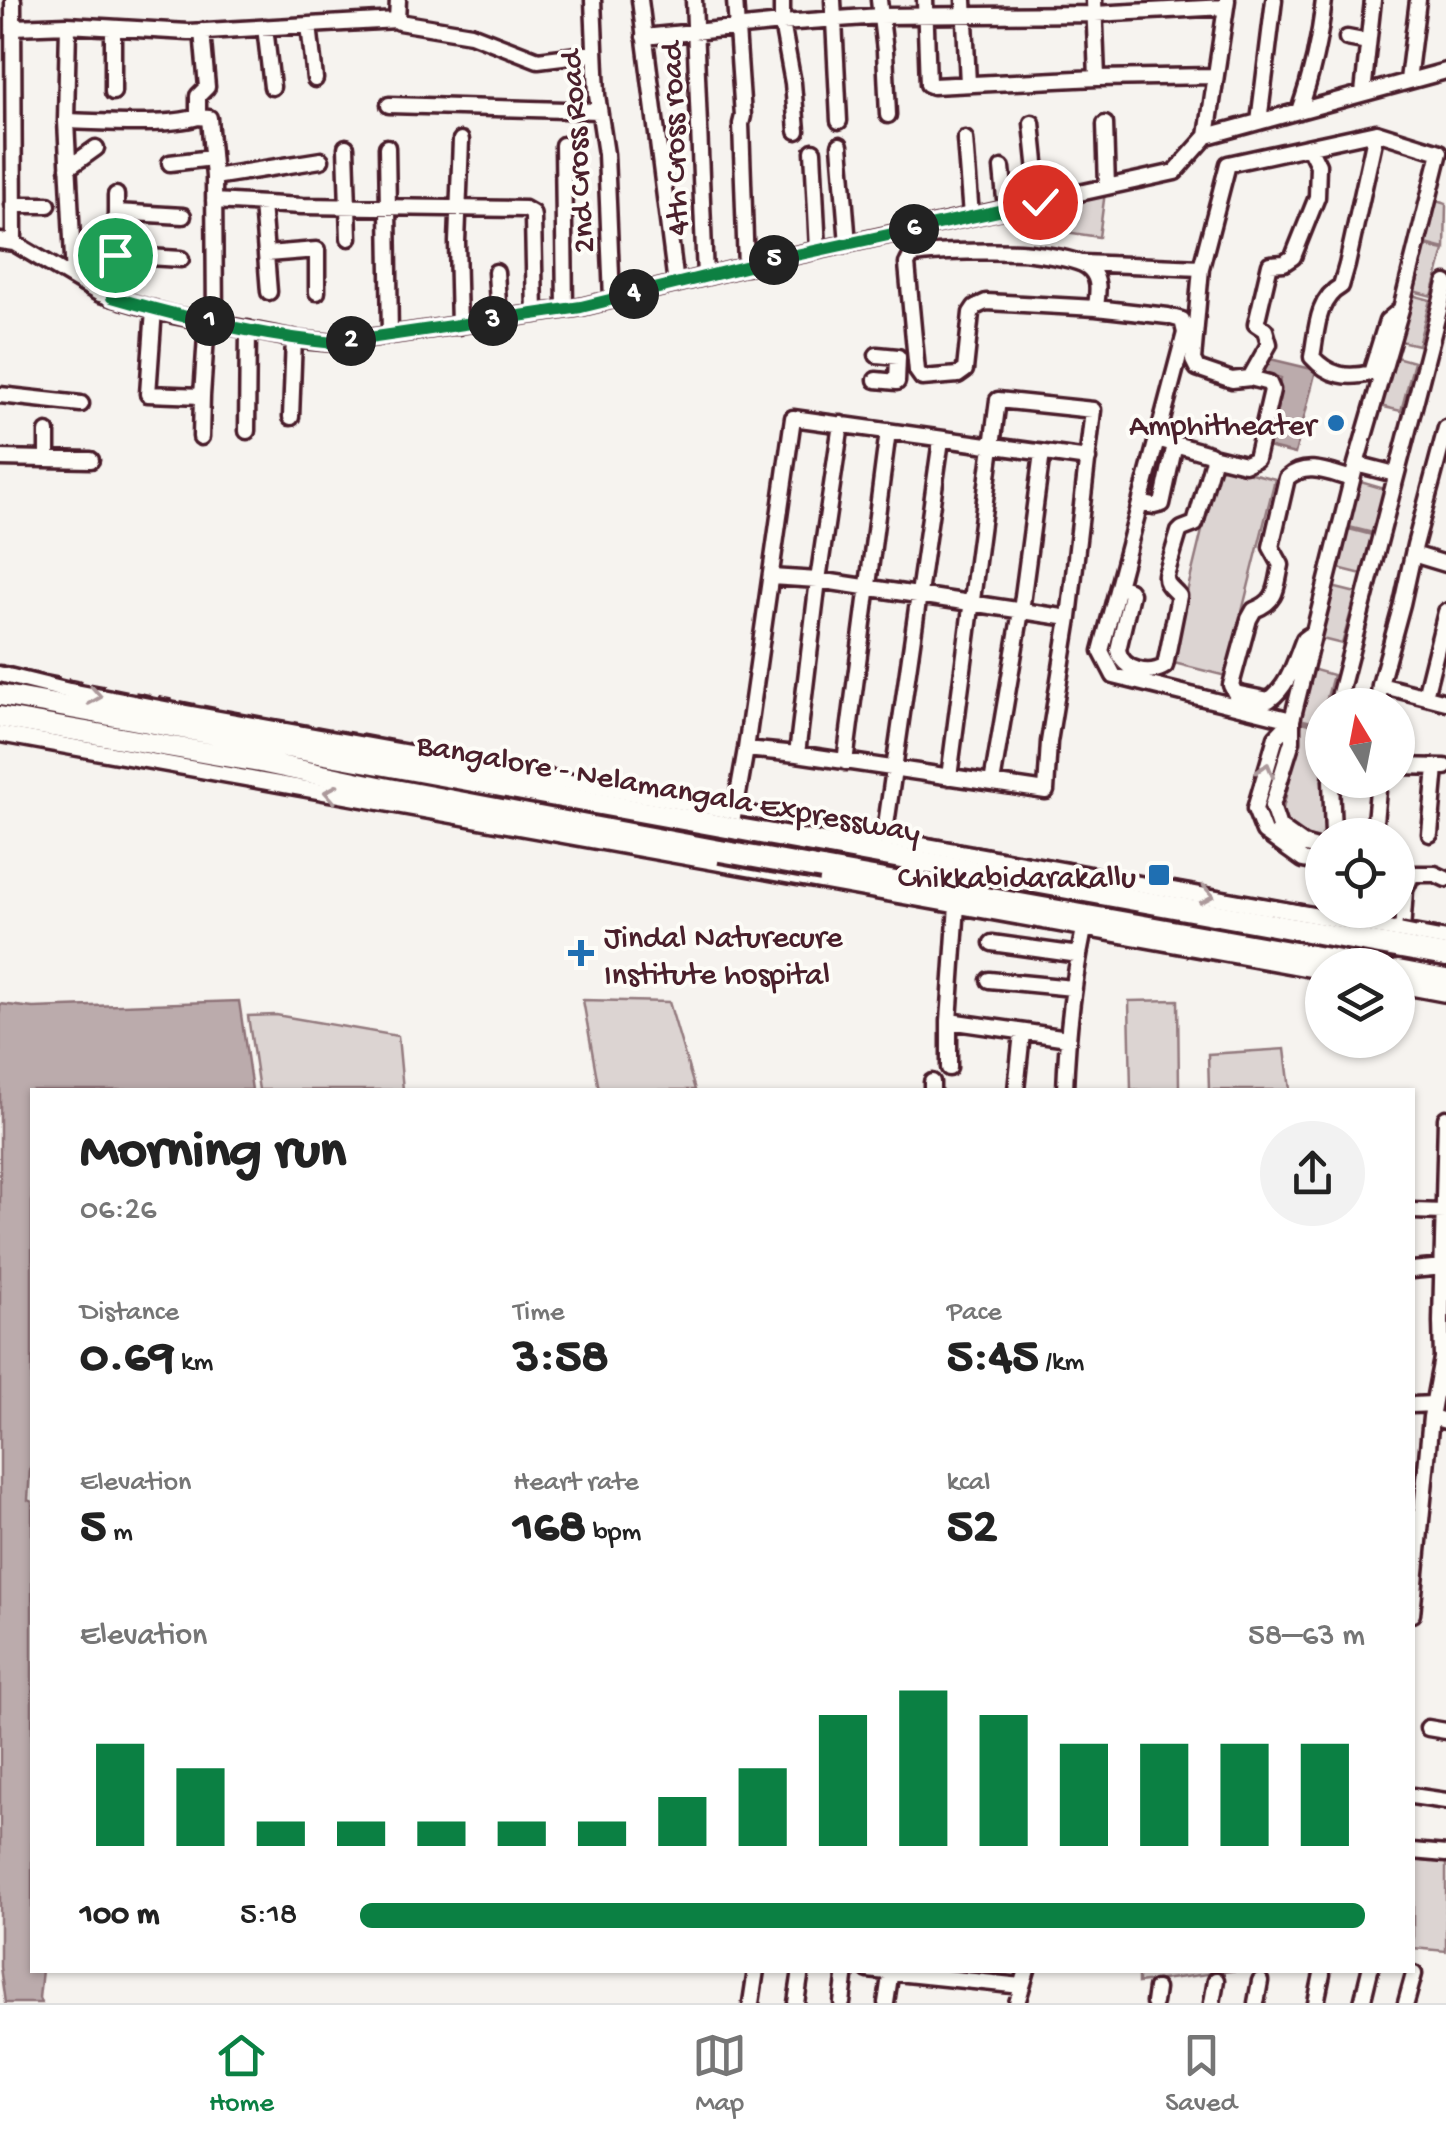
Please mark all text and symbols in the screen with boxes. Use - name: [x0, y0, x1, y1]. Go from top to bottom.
- street label: 4th Cross road: [655, 39, 699, 236]
- street label: 2nd Cross Road: [554, 47, 606, 254]
- pin: [998, 160, 1083, 245]
- icon: check: [1013, 175, 1068, 230]
- pin: 6: [889, 204, 939, 254]
- text: 6: [907, 212, 921, 245]
- pin: [73, 213, 158, 298]
- icon: arrive: [88, 228, 143, 283]
- pin: 5: [749, 235, 799, 285]
- text: 5: [767, 243, 781, 276]
- pin: 4: [609, 269, 659, 319]
- text: 4: [627, 277, 641, 310]
- pin: 1: [185, 296, 235, 346]
- pin: 3: [468, 296, 518, 346]
- text: 1: [204, 304, 216, 337]
- text: 3: [486, 304, 500, 337]
- pin: 2: [326, 316, 376, 366]
- text: 2: [344, 324, 358, 357]
- place label: Amphitheater: [1129, 409, 1319, 447]
- marker: Amphitheater: [1325, 412, 1347, 434]
- one-way arrow: [87, 685, 103, 706]
- north arrow: [1305, 688, 1415, 798]
- map controls: [1305, 688, 1415, 1058]
- street label: Bangalore - Nelamangala Expressway: [412, 728, 923, 854]
- one-way arrow: [1255, 762, 1276, 780]
- one-way arrow: [323, 783, 340, 804]
- button: locate: [1305, 818, 1415, 928]
- place label: Chikkabidarakallu: [898, 861, 1136, 899]
- marker: Chikkabidarakallu: [1146, 862, 1172, 888]
- one-way arrow: [1199, 884, 1216, 905]
- place label: Jindal Naturecure Institute hospital: [604, 921, 843, 996]
- marker: Jindal Naturecure Institute hospital: [568, 940, 594, 966]
- button: layers: [1305, 948, 1415, 1058]
- button: share: [1260, 1121, 1365, 1226]
- text: Morning run: [80, 1122, 346, 1186]
- text: 06:26: [80, 1192, 156, 1230]
- text: Distance: [80, 1297, 179, 1330]
- text: Time: [513, 1297, 565, 1330]
- text: Pace: [947, 1297, 1002, 1330]
- text: 0.69: [80, 1330, 174, 1389]
- text: 3:58: [513, 1330, 609, 1389]
- text: 5:45: [947, 1330, 1039, 1389]
- text: km: [174, 1347, 213, 1380]
- text: /km: [1039, 1347, 1084, 1380]
- text: Elevation: [80, 1467, 191, 1500]
- text: Heart rate: [513, 1467, 639, 1500]
- text: kcal: [947, 1467, 990, 1500]
- text: 5: [80, 1500, 106, 1559]
- text: 168: [513, 1500, 586, 1559]
- text: 52: [947, 1500, 997, 1559]
- text: m: [106, 1517, 133, 1550]
- text: bpm: [586, 1517, 641, 1550]
- text: Elevation: [80, 1618, 207, 1656]
- text: 58–63 m: [1248, 1618, 1365, 1656]
- text: 100 m: [80, 1897, 160, 1935]
- text: 5:18: [240, 1897, 297, 1935]
- tab: Home: [209, 2028, 274, 2121]
- tab: Map: [692, 2028, 747, 2121]
- tab: Saved: [1165, 2028, 1237, 2121]

